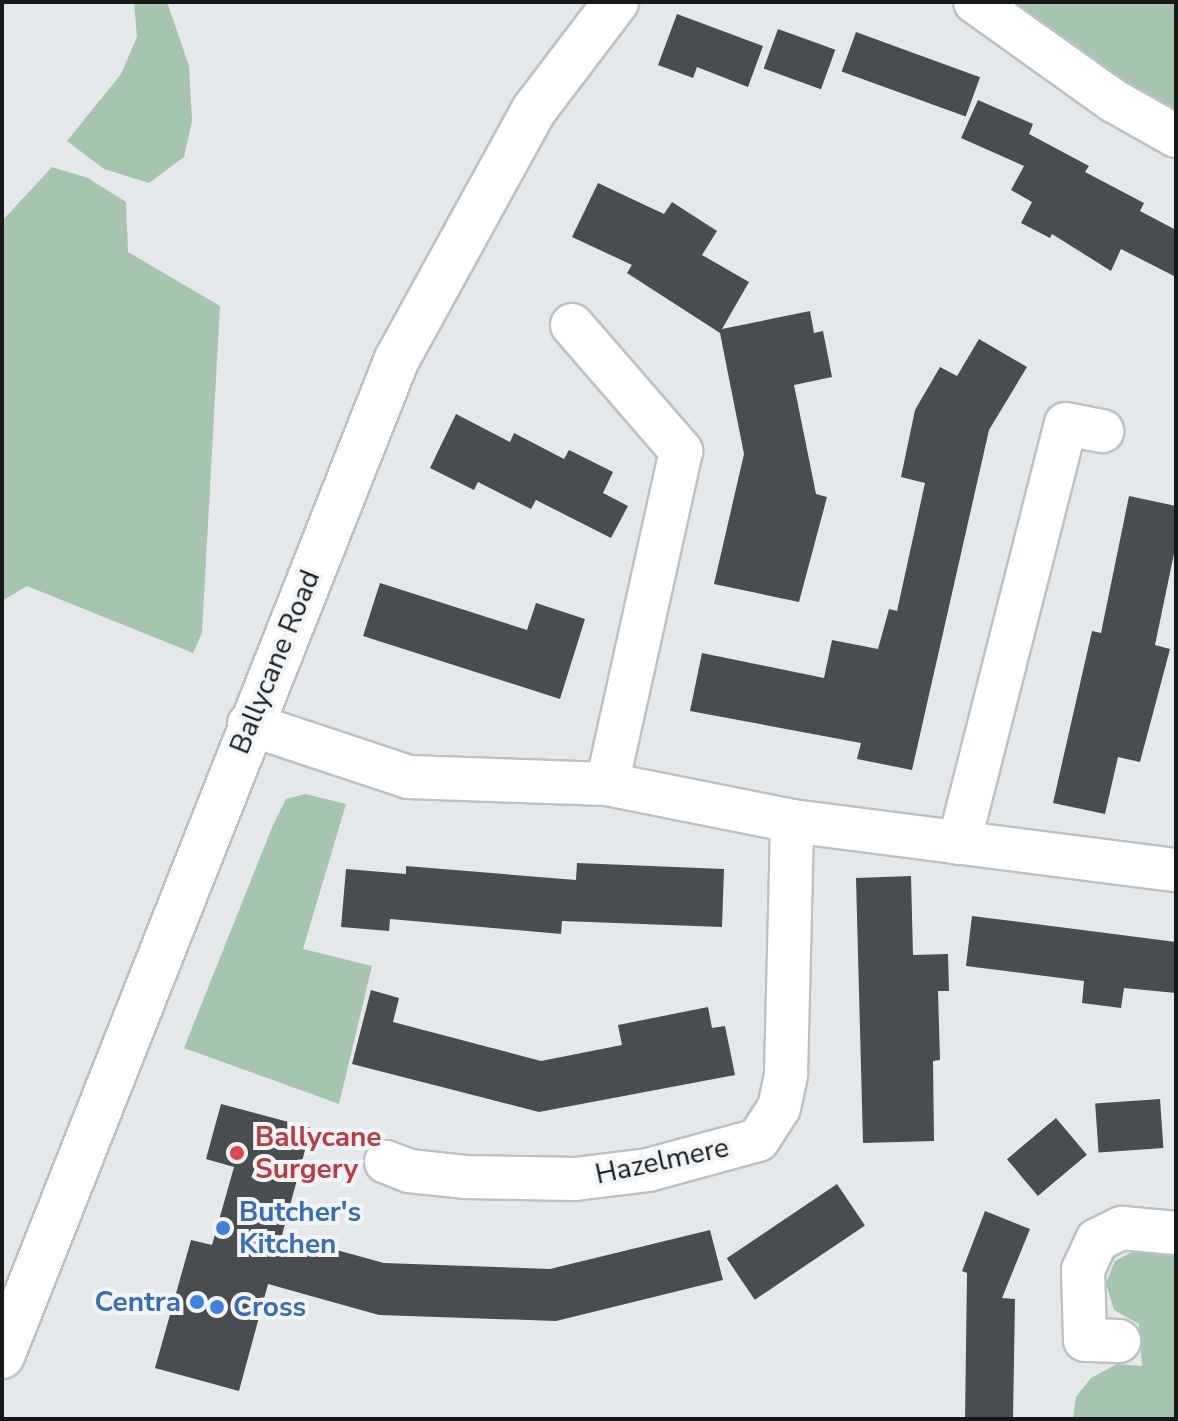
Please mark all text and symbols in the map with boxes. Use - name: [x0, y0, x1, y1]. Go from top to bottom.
- street label: Ballycane Road: [223, 565, 327, 759]
- place label: Ballycane Surgery: [255, 1120, 382, 1186]
- street label: Hazelmere: [592, 1130, 732, 1192]
- marker: Ballycane Surgery: [226, 1142, 248, 1164]
- place label: Butcher's Kitchen: [239, 1195, 361, 1261]
- marker: Butcher's Kitchen: [214, 1219, 232, 1237]
- place label: Centra: [95, 1285, 181, 1319]
- place label: Cross: [233, 1290, 306, 1324]
- marker: Centra: [188, 1293, 206, 1311]
- marker: Cross: [208, 1298, 226, 1316]

